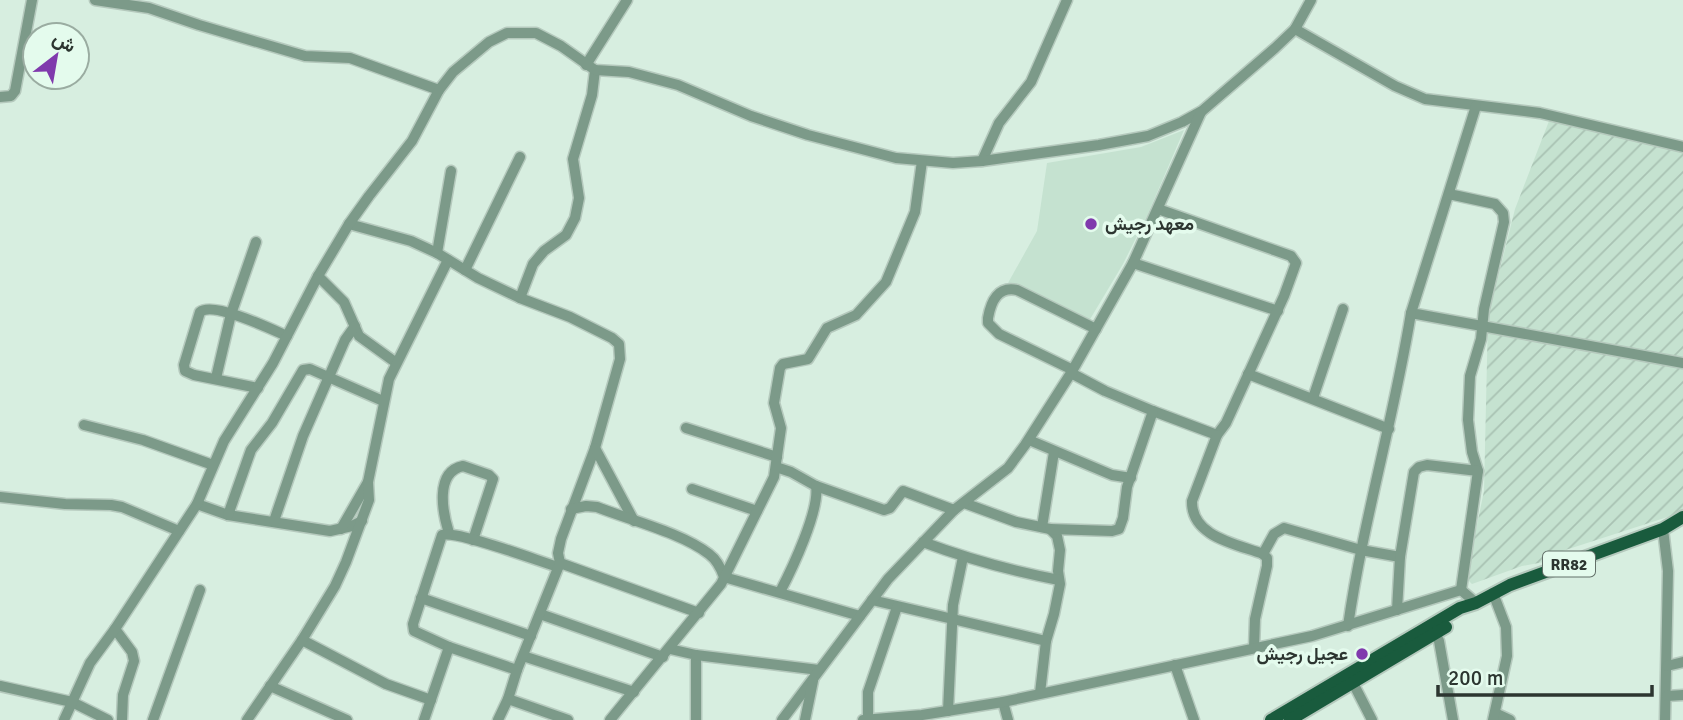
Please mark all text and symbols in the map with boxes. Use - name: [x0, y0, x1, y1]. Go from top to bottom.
- north arrow: [21, 21, 91, 91]
- text: ش: [48, 26, 80, 59]
- place label: معهد رجيش: [1105, 213, 1194, 235]
- marker: معهد رجيش: [1083, 216, 1099, 232]
- road number: RR82: [1543, 552, 1595, 576]
- place label: عجيل رجيش: [1257, 643, 1348, 665]
- marker: عجيل رجيش: [1354, 646, 1370, 662]
- scale bar: [1438, 654, 1652, 698]
- text: 200 m: [1448, 665, 1503, 691]

